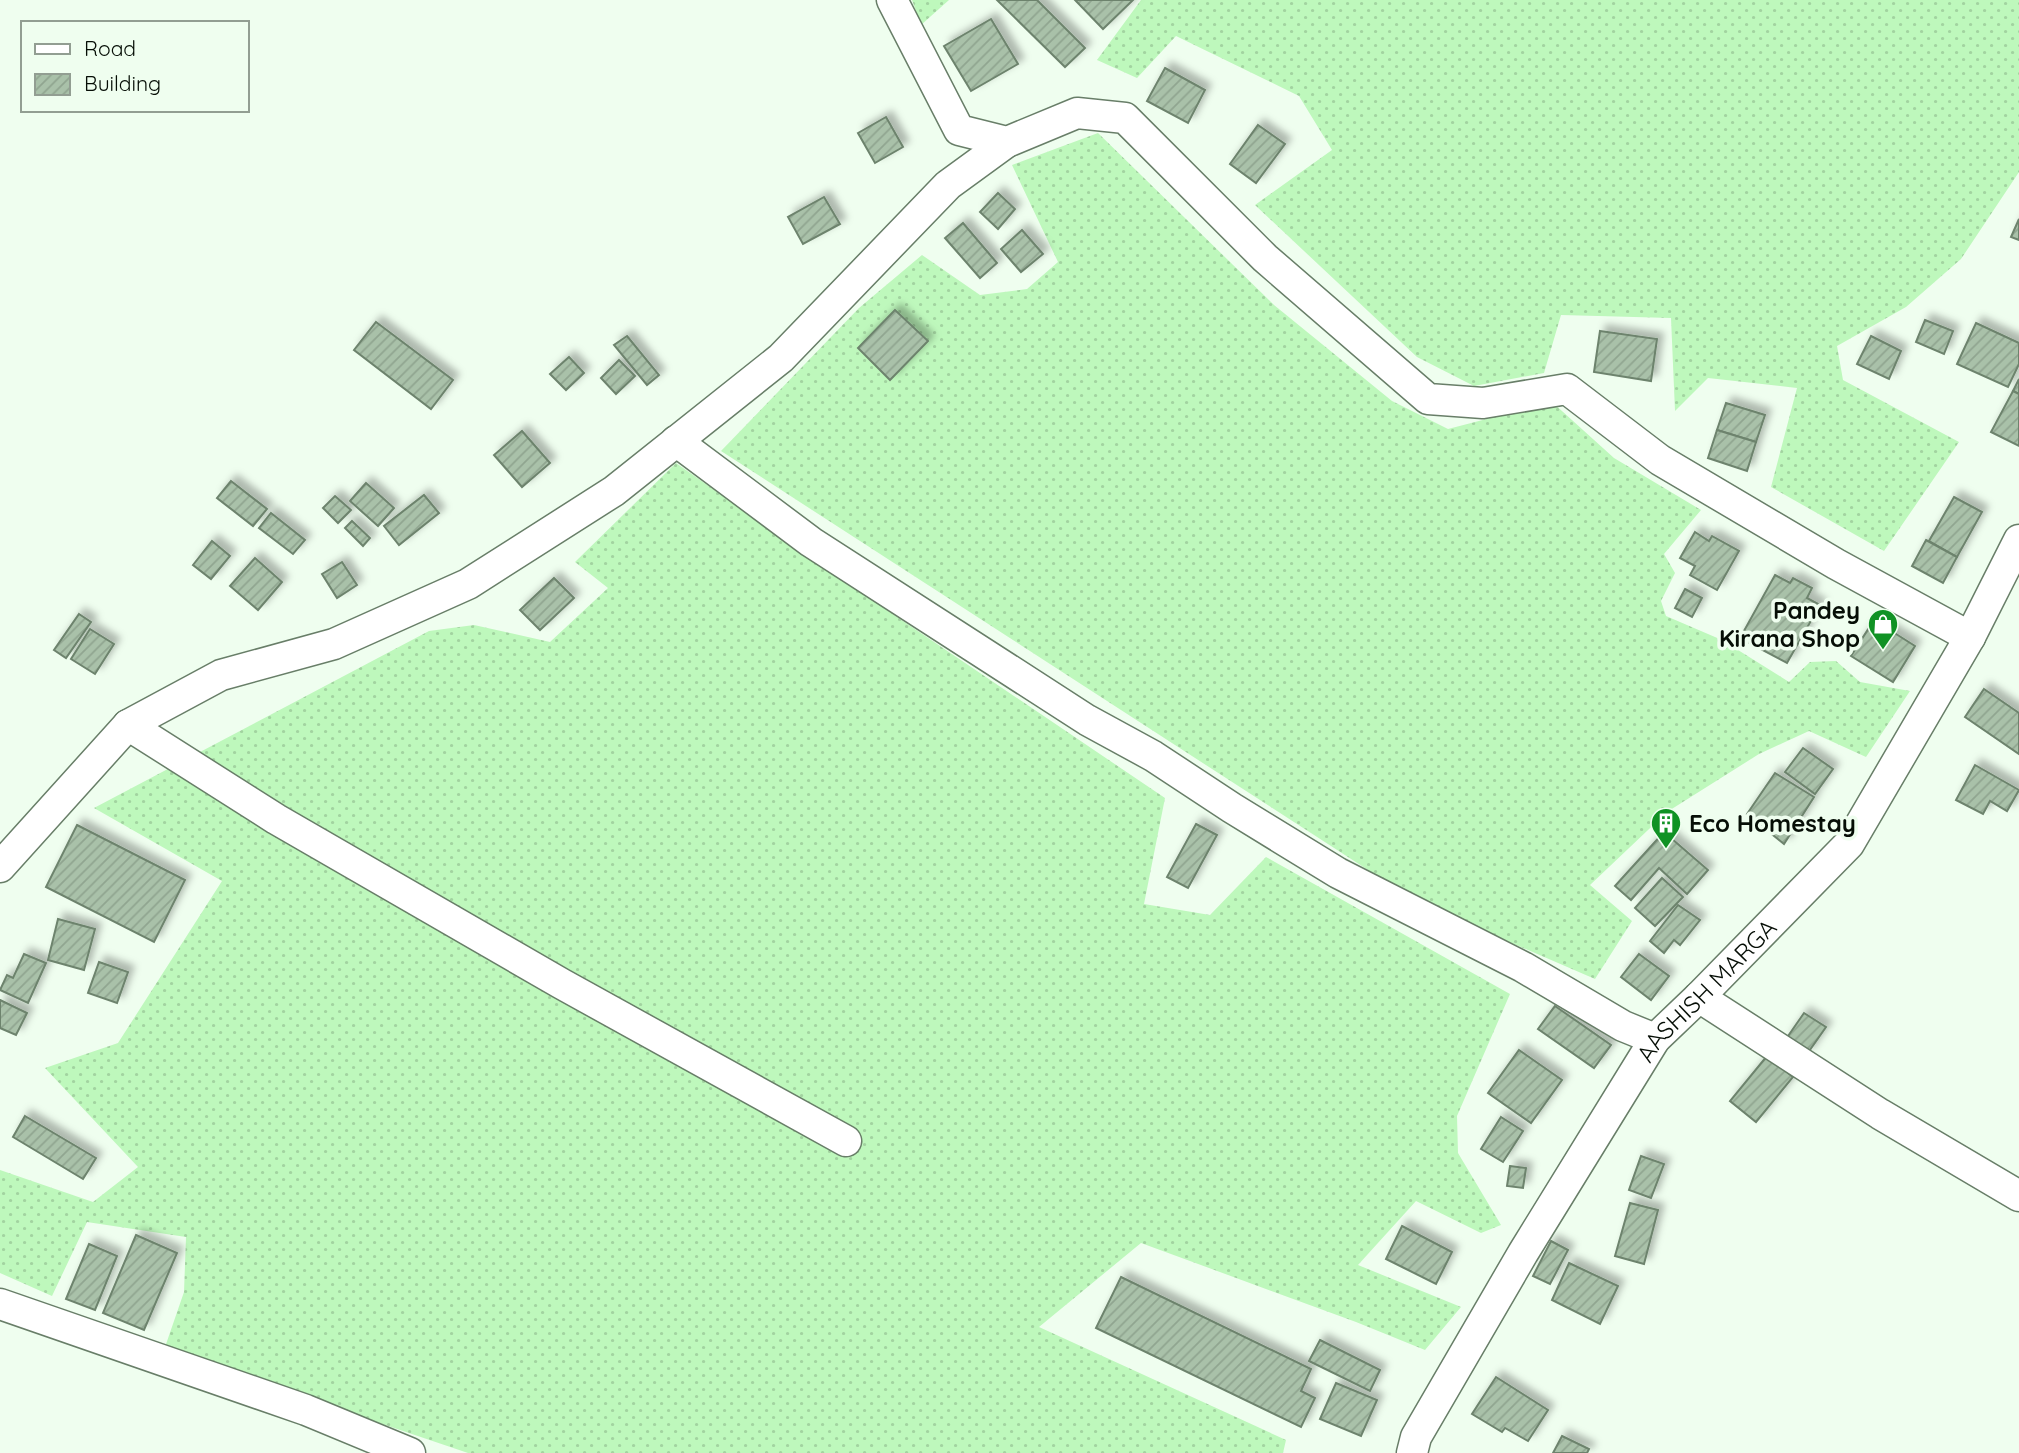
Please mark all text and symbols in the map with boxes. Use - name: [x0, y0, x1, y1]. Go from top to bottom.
- legend: [21, 21, 248, 112]
- text: Road: [84, 35, 136, 61]
- text: Building: [84, 70, 161, 96]
- place label: Pandey Kirana Shop: [1719, 595, 1860, 653]
- shop icon: Pandey Kirana Shop: [1866, 607, 1900, 651]
- building icon: Eco Homestay: [1649, 806, 1683, 850]
- place label: Eco Homestay: [1689, 808, 1856, 838]
- street label: AASHISH MARGA: [1630, 912, 1782, 1067]

